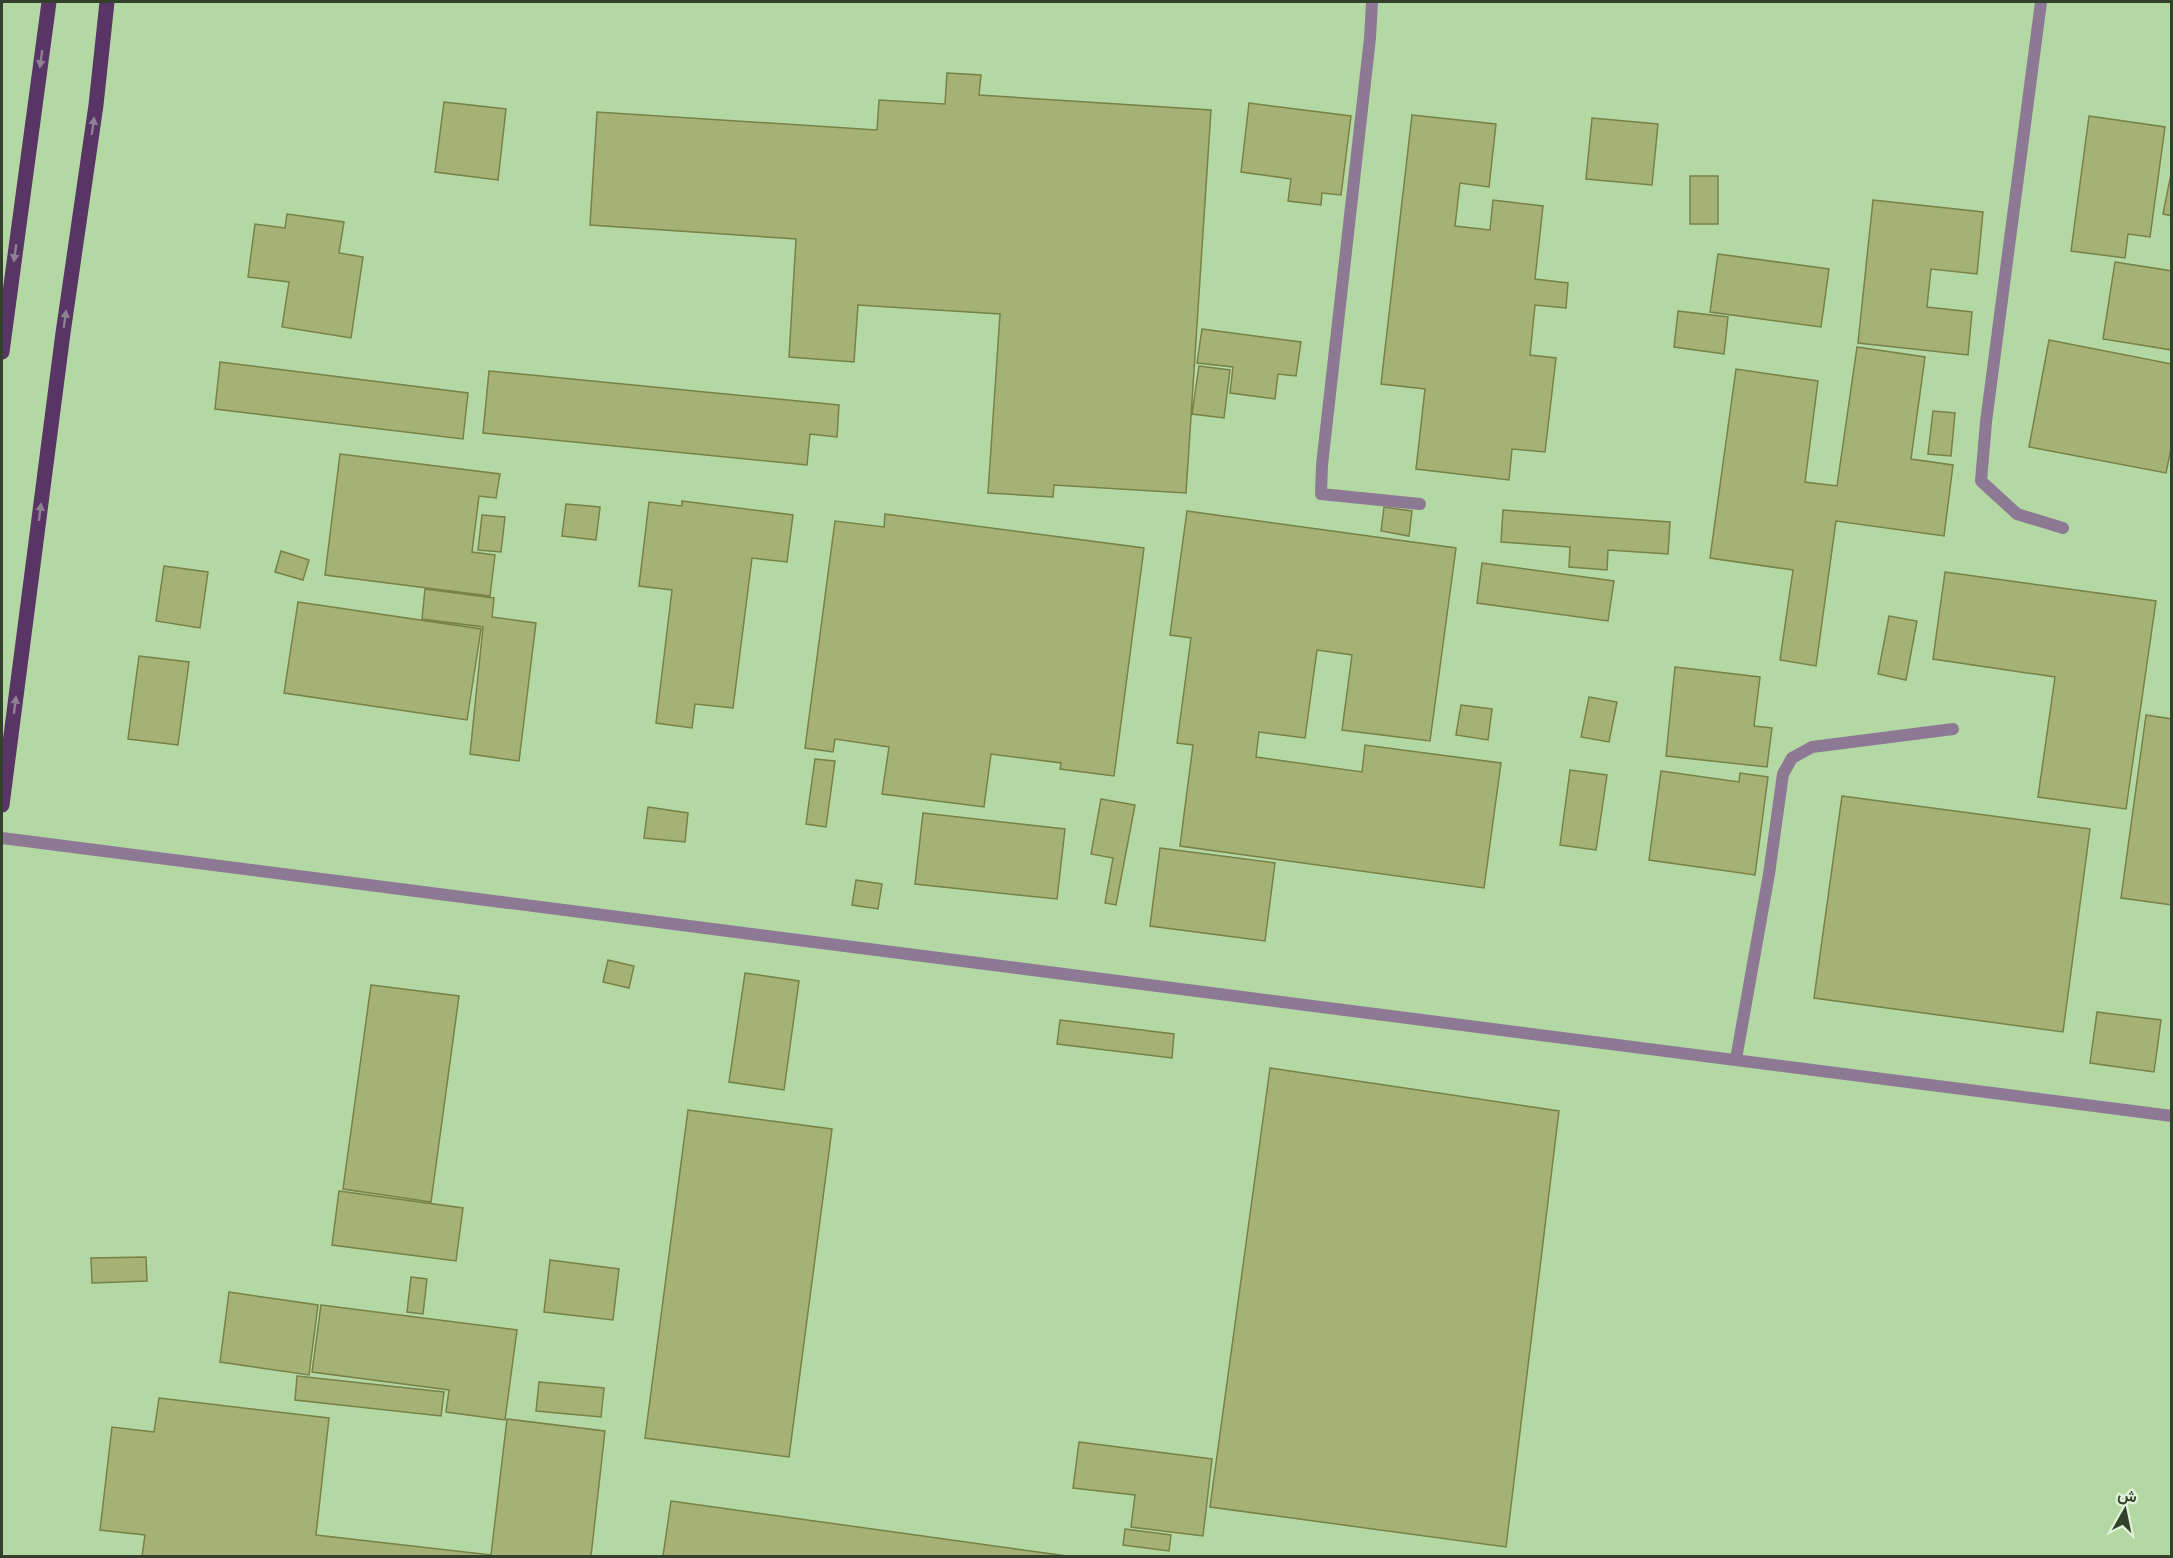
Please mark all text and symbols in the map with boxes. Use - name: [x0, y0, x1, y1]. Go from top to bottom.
- one-way arrow: [37, 50, 46, 69]
- one-way arrow: [89, 116, 98, 135]
- one-way arrow: [10, 243, 20, 262]
- one-way arrow: [61, 309, 70, 328]
- one-way arrow: [35, 502, 45, 521]
- one-way arrow: [10, 696, 19, 715]
- north arrow: [2095, 1480, 2155, 1540]
- text: ش: [2116, 1486, 2138, 1508]

